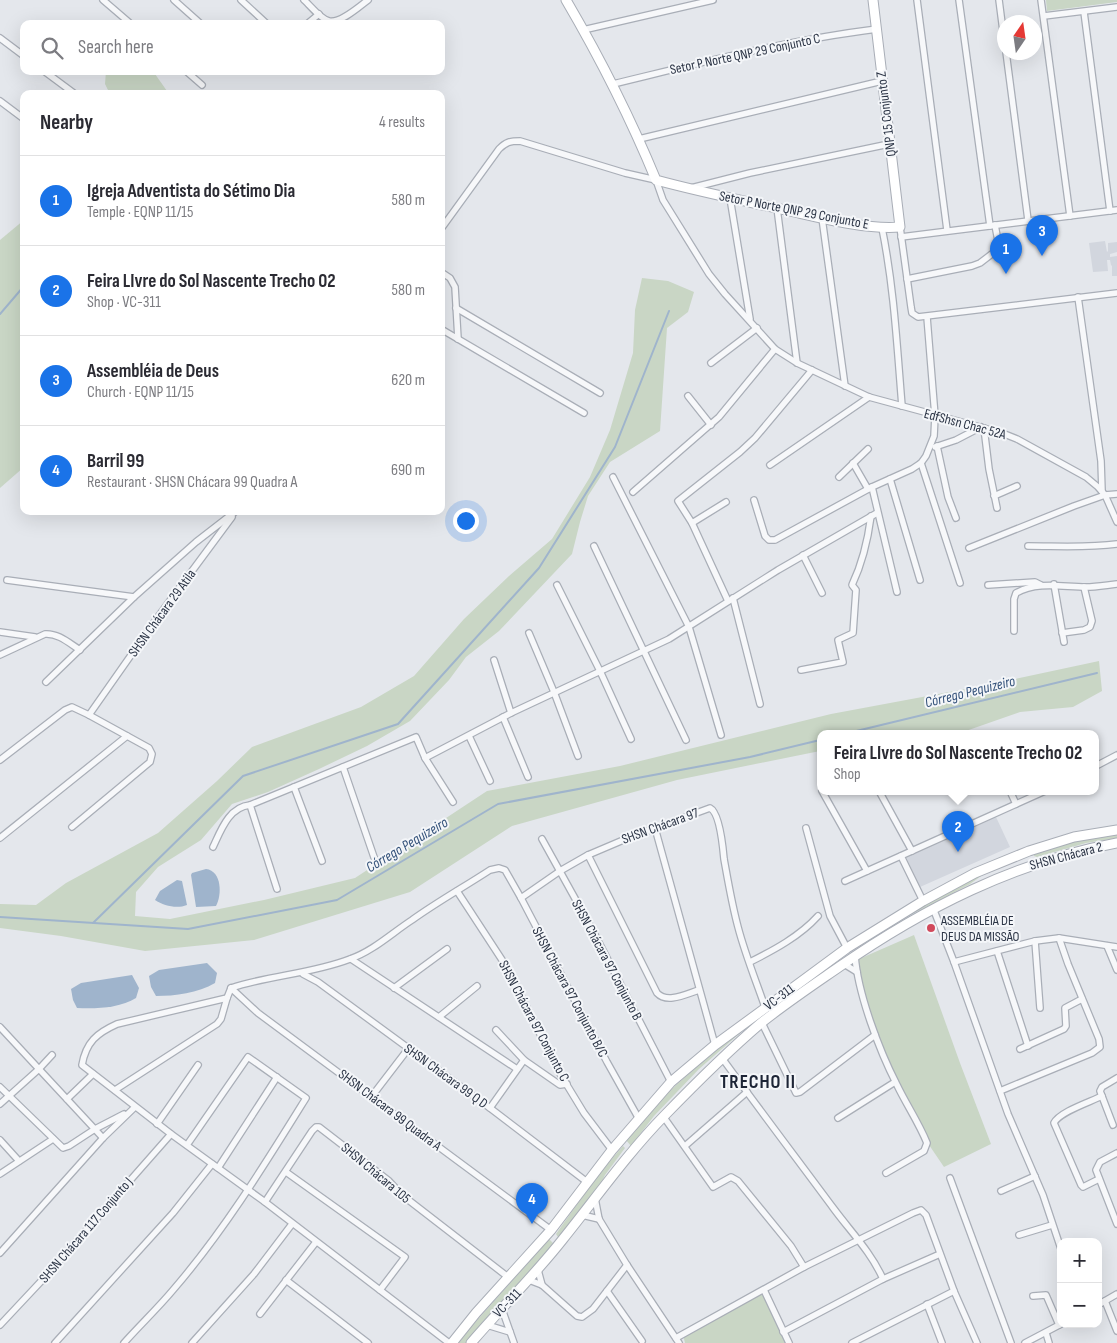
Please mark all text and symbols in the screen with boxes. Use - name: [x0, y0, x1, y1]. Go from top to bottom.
- north arrow: [997, 15, 1042, 60]
- search box: [20, 20, 445, 75]
- street label: Setor P Norte QNP 29 Conjunto C: [668, 30, 822, 78]
- icon: search: [38, 34, 66, 62]
- text: Search here: [78, 36, 154, 59]
- street label: QNP 15 Conjunto Z: [872, 70, 900, 158]
- text: Nearby: [40, 110, 93, 135]
- text: 4 results: [379, 113, 425, 132]
- text: Igreja Adventista do Sétimo Dia: [87, 180, 295, 203]
- street label: Setor P Norte QNP 29 Conjunto E: [718, 187, 871, 233]
- text: 1: [53, 191, 59, 210]
- text: 580 m: [392, 191, 425, 210]
- text: Temple · EQNP 11/15: [87, 203, 193, 222]
- pin: 3: [1026, 215, 1058, 256]
- pin: 1: [990, 233, 1022, 274]
- text: Feira LIvre do Sol Nascente Trecho 02: [87, 270, 336, 293]
- text: 2: [52, 281, 60, 300]
- text: 580 m: [392, 281, 425, 300]
- text: Shop · VC-311: [87, 293, 161, 312]
- text: Assembléia de Deus: [87, 360, 219, 383]
- text: 3: [52, 371, 60, 390]
- text: 620 m: [391, 371, 425, 390]
- text: Church · EQNP 11/15: [87, 383, 194, 402]
- street label: EdfShsn Chac 52A: [922, 405, 1009, 443]
- text: Barril 99: [87, 450, 144, 473]
- text: 4: [52, 461, 60, 480]
- text: 690 m: [391, 461, 425, 480]
- text: Restaurant · SHSN Chácara 99 Quadra A: [87, 473, 297, 492]
- your location: [453, 508, 479, 534]
- street label: SHSN Chácara 29 Atila: [125, 566, 199, 660]
- water label: Córrego Pequizeiro: [923, 672, 1017, 712]
- popup: [817, 730, 1099, 795]
- text: Feira LIvre do Sol Nascente Trecho 02: [834, 742, 1082, 765]
- text: Shop: [834, 765, 861, 784]
- street label: SHSN Chácara 97: [619, 804, 701, 848]
- pin: 2: [942, 811, 974, 852]
- water label: Córrego Pequizeiro: [362, 813, 452, 877]
- street label: SHSN Chácara 2: [1028, 838, 1104, 874]
- street label: SHSN Chácara 97 Conjunto B: [568, 897, 646, 1023]
- place label: ASSEMBLÉIA DE DEUS DA MISSÃO: [940, 912, 1020, 945]
- marker: ASSEMBLÉIA DE DEUS DA MISSÃO: [925, 922, 937, 934]
- street label: SHSN Chácara 97 Conjunto B/C: [528, 924, 612, 1060]
- street label: SHSN Chácara 97 Conjunto C: [495, 958, 573, 1085]
- street label: VC-311: [760, 980, 798, 1014]
- street label: SHSN Chácara 99 Q D: [401, 1040, 491, 1112]
- street label: SHSN Chácara 99 Quadra A: [335, 1066, 446, 1155]
- district label: TRECHO II: [720, 1071, 796, 1094]
- street label: SHSN Chácara 105: [338, 1139, 415, 1207]
- street label: SHSN Chácara 117 Conjunto J: [35, 1174, 137, 1286]
- pin: 4: [516, 1183, 548, 1224]
- map controls: [1057, 1238, 1102, 1328]
- button: +: [1057, 1238, 1102, 1283]
- button: −: [1057, 1283, 1102, 1328]
- street label: VC-311: [489, 1285, 525, 1321]

